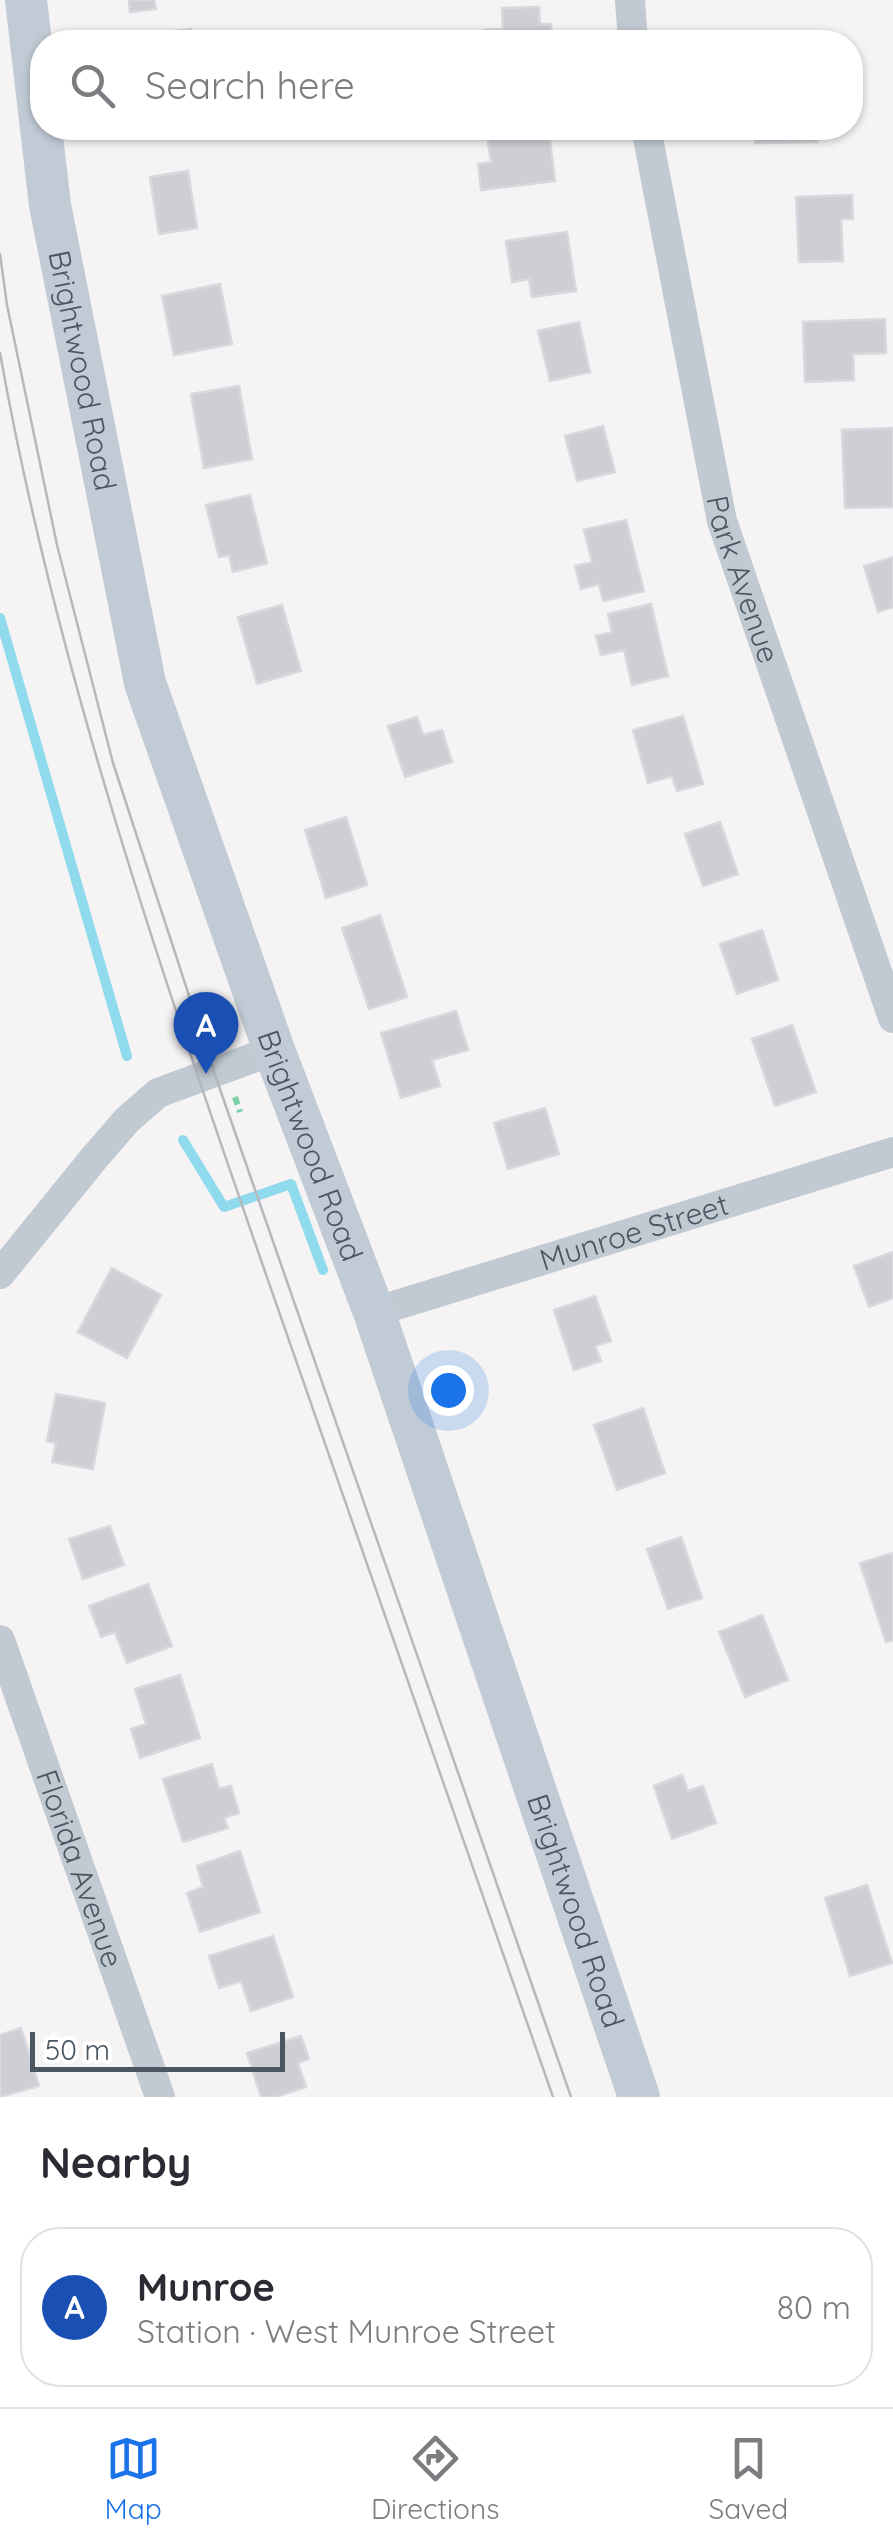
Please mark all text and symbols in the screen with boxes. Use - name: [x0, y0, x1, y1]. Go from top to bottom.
- search box: [30, 30, 863, 140]
- icon: search: [65, 58, 120, 113]
- text: Search here: [145, 61, 355, 109]
- street label: Brightwood Road: [40, 247, 125, 494]
- street label: Park Avenue: [699, 492, 788, 668]
- pin: A: [174, 992, 238, 1074]
- street label: Brightwood Road: [249, 1025, 372, 1266]
- street label: Munroe Street: [535, 1185, 733, 1279]
- your location: [423, 1365, 474, 1416]
- street label: Florida Avenue: [28, 1764, 132, 1972]
- street label: Brightwood Road: [519, 1789, 633, 2032]
- scale bar: [30, 2027, 285, 2072]
- text: 50 m: [45, 2032, 110, 2067]
- text: Nearby: [40, 2136, 191, 2189]
- text: Munroe: [137, 2263, 275, 2311]
- text: A: [64, 2287, 85, 2327]
- text: 80 m: [777, 2287, 851, 2327]
- text: Station · West Munroe Street: [137, 2311, 556, 2351]
- tab: Map: [105, 2431, 162, 2526]
- tab: Directions: [371, 2431, 499, 2526]
- tab: Saved: [709, 2431, 788, 2526]

